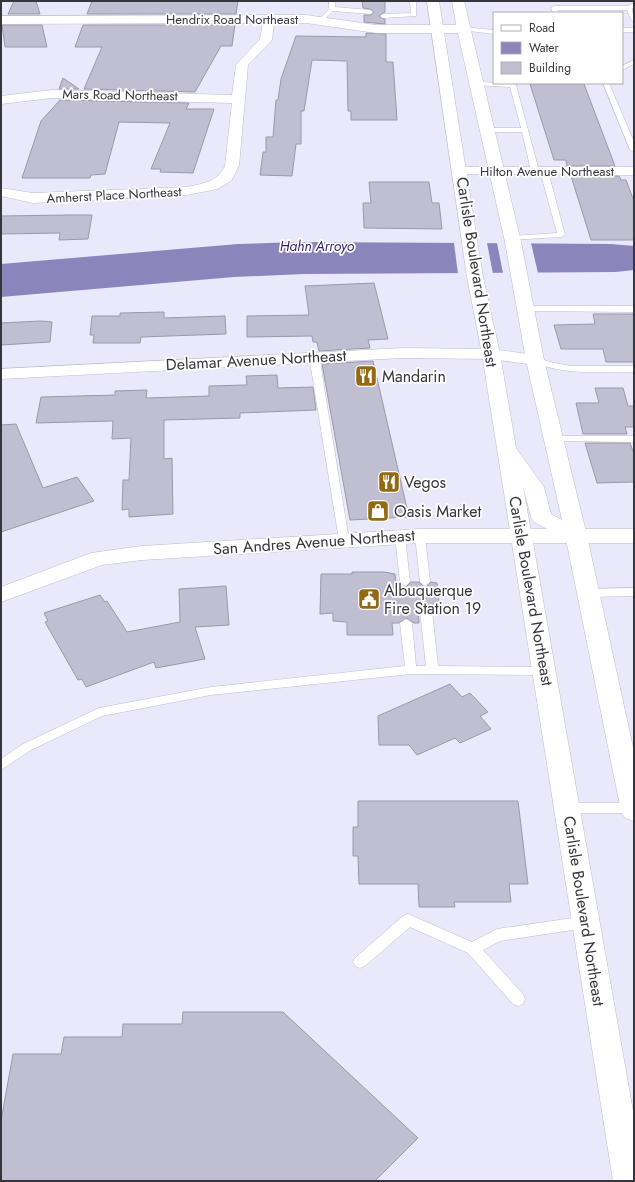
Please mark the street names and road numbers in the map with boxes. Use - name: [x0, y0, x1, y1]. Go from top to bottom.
- street label: Hendrix Road Northeast: [166, 10, 299, 29]
- street label: Mars Road Northeast: [62, 84, 179, 106]
- street label: Hilton Avenue Northeast: [480, 162, 615, 181]
- street label: Carlisle Boulevard Northeast: [451, 175, 503, 369]
- street label: Amherst Place Northeast: [46, 182, 183, 208]
- street label: Delamar Avenue Northeast: [165, 344, 347, 376]
- street label: Carlisle Boulevard Northeast: [503, 494, 559, 688]
- street label: San Andres Avenue Northeast: [212, 523, 416, 561]
- street label: Carlisle Boulevard Northeast: [558, 814, 610, 1008]

